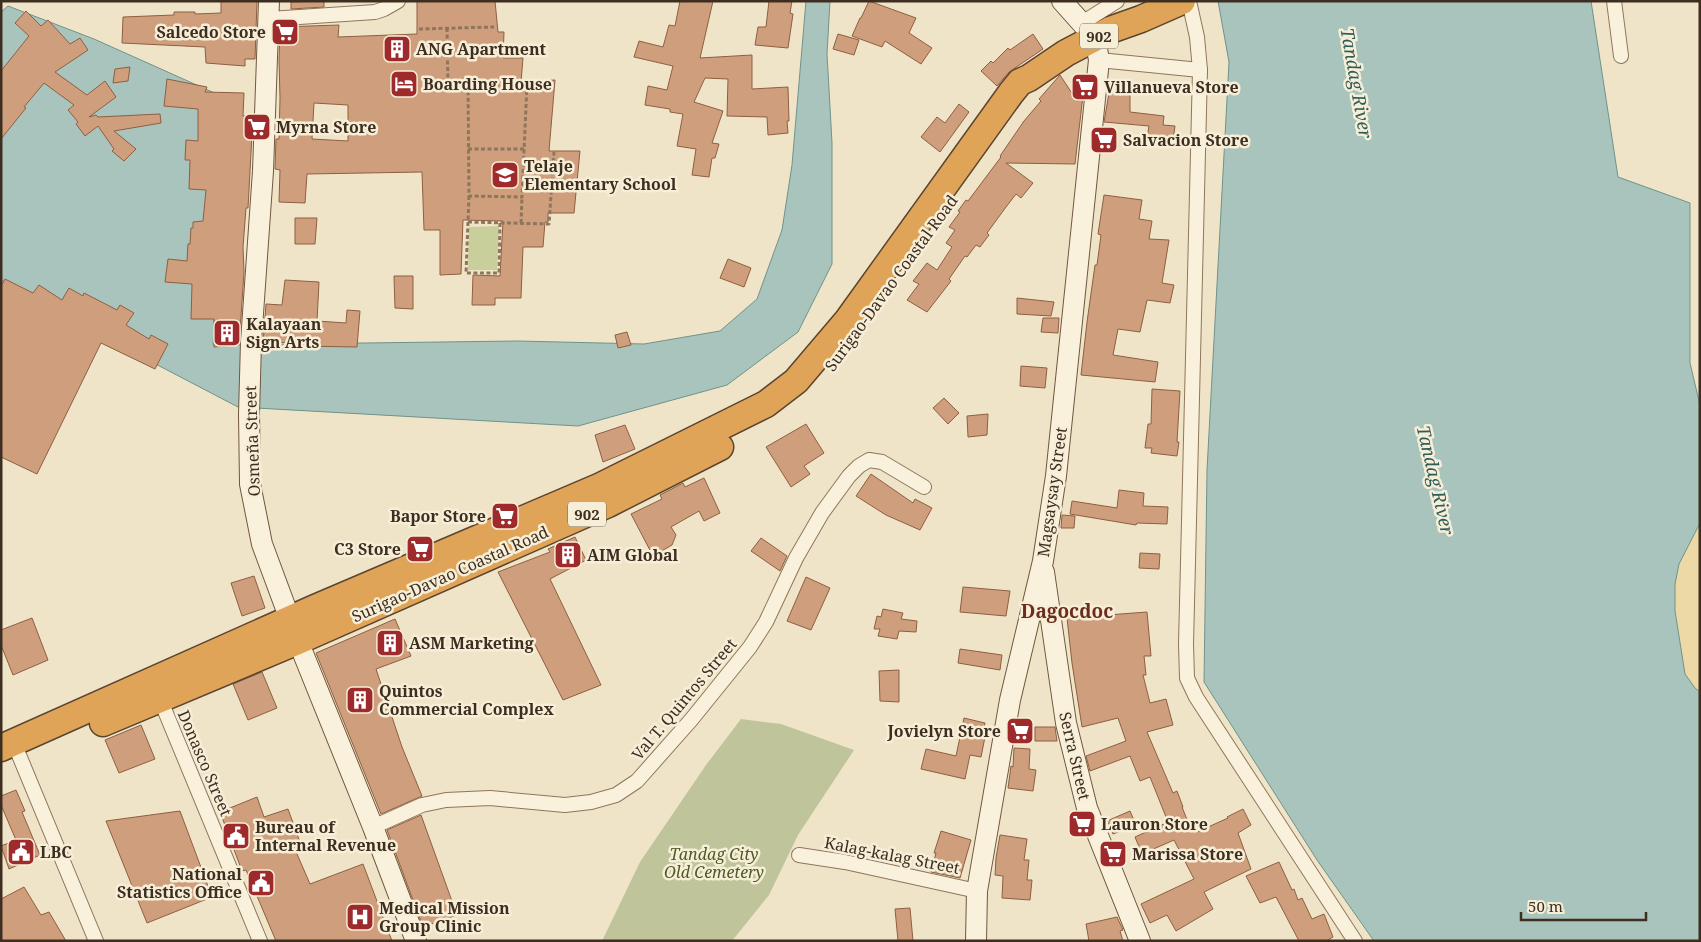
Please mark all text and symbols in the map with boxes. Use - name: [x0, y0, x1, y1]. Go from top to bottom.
- supermarket icon: Salcedo Store: [270, 17, 300, 47]
- place label: Salcedo Store: [156, 21, 266, 43]
- road number: 902: [1080, 24, 1118, 48]
- water label: Tandag River: [1335, 26, 1379, 141]
- building icon: ANG Apartment: [382, 34, 412, 64]
- place label: ANG Apartment: [416, 38, 547, 60]
- hotel icon: Boarding House: [389, 69, 419, 99]
- supermarket icon: Villanueva Store: [1070, 72, 1100, 102]
- place label: Boarding House: [423, 73, 552, 95]
- place label: Villanueva Store: [1104, 76, 1239, 98]
- supermarket icon: Myrna Store: [242, 112, 272, 142]
- place label: Myrna Store: [276, 116, 376, 138]
- supermarket icon: Salvacion Store: [1089, 125, 1119, 155]
- place label: Salvacion Store: [1123, 129, 1249, 151]
- place label: Telaje Elementary School: [524, 155, 677, 195]
- school or university icon: Telaje Elementary School: [490, 160, 520, 190]
- street label: Surigao-Davao Coastal Road: [819, 190, 963, 376]
- place label: Kalayaan Sign Arts: [246, 313, 322, 353]
- building icon: Kalayaan Sign Arts: [212, 318, 242, 348]
- street label: Osmeña Street: [239, 385, 265, 497]
- water label: Tandag River: [1412, 423, 1460, 538]
- street label: Magsaysay Street: [1032, 425, 1072, 559]
- supermarket icon: Bapor Store: [490, 501, 520, 531]
- road number: 902: [568, 502, 606, 526]
- place label: Bapor Store: [390, 505, 486, 527]
- street label: Surigao-Davao Coastal Road: [348, 521, 552, 627]
- supermarket icon: C3 Store: [405, 534, 435, 564]
- place label: C3 Store: [334, 538, 401, 560]
- building icon: AIM Global: [553, 540, 583, 570]
- place label: AIM Global: [587, 544, 679, 566]
- district label: Dagocdoc: [1021, 598, 1113, 624]
- building icon: ASM Marketing: [375, 628, 405, 658]
- place label: ASM Marketing: [409, 632, 534, 654]
- street label: Val T. Quintos Street: [626, 633, 742, 765]
- place label: Quintos Commercial Complex: [379, 680, 554, 720]
- building icon: Quintos Commercial Complex: [345, 685, 375, 715]
- street label: Donasco Street: [173, 707, 237, 820]
- street label: Serra Street: [1054, 710, 1096, 803]
- supermarket icon: Jovielyn Store: [1005, 716, 1035, 746]
- place label: Jovielyn Store: [887, 720, 1001, 742]
- supermarket icon: Lauron Store: [1067, 809, 1097, 839]
- place label: Lauron Store: [1101, 813, 1208, 835]
- place label: Bureau of Internal Revenue: [255, 816, 396, 856]
- public building icon: Bureau of Internal Revenue: [221, 821, 251, 851]
- street label: Kalag-kalag Street: [822, 831, 962, 879]
- public building icon: LBC: [6, 837, 36, 867]
- supermarket icon: Marissa Store: [1098, 839, 1128, 869]
- place label: LBC: [40, 841, 72, 863]
- park label: Tandag City Old Cemetery: [664, 843, 764, 883]
- place label: Marissa Store: [1132, 843, 1243, 865]
- place label: National Statistics Office: [117, 863, 242, 903]
- public building icon: National Statistics Office: [246, 868, 276, 898]
- scale bar: [1521, 890, 1646, 922]
- text: 50 m: [1528, 896, 1563, 916]
- place label: Medical Mission Group Clinic: [379, 897, 510, 937]
- hospital icon: Medical Mission Group Clinic: [345, 902, 375, 932]

